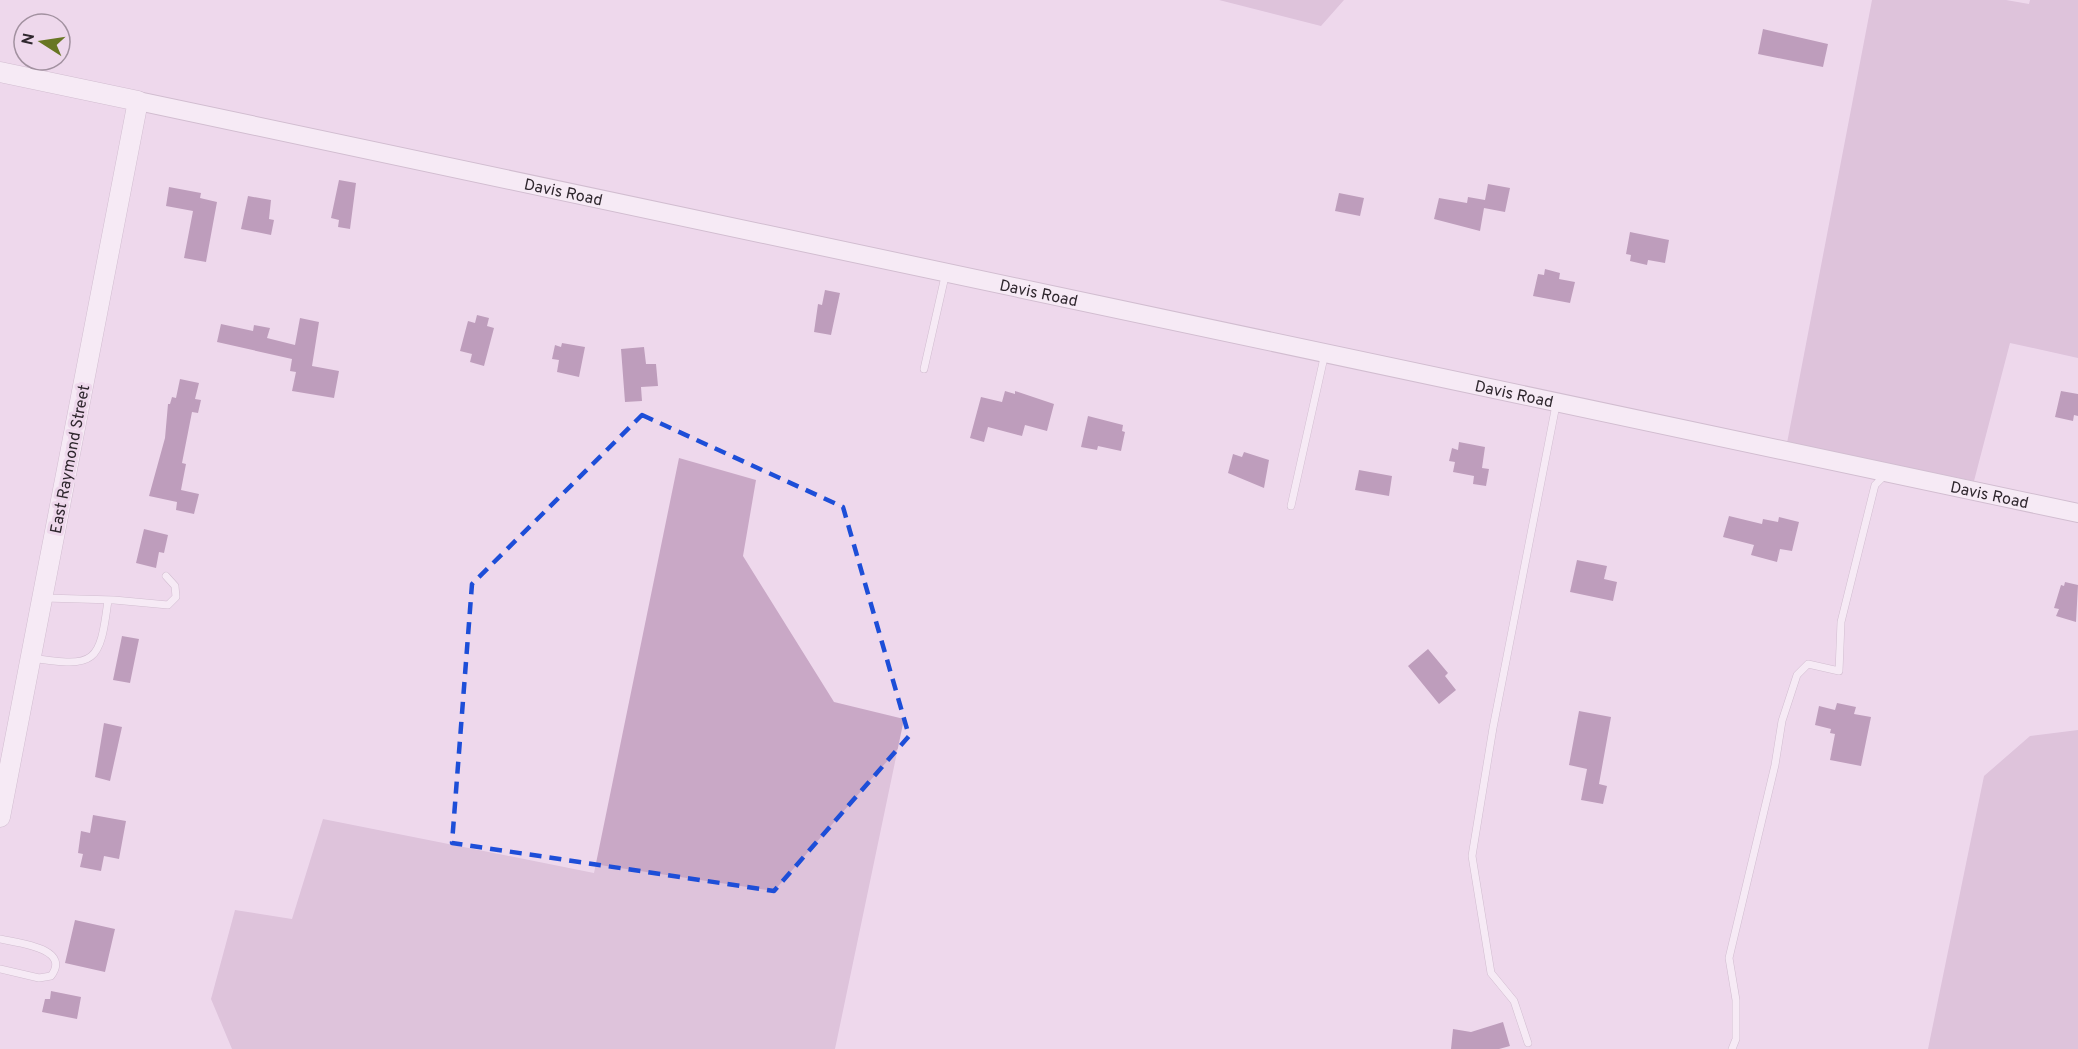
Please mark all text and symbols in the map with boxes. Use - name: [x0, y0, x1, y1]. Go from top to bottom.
- north arrow: [12, 12, 72, 72]
- text: N: [18, 32, 40, 47]
- street label: Davis Road: [522, 175, 604, 211]
- street label: Davis Road: [997, 276, 1080, 312]
- street label: Davis Road: [1473, 377, 1555, 413]
- street label: East Raymond Street: [47, 383, 95, 536]
- street label: Davis Road: [1948, 478, 2030, 514]

